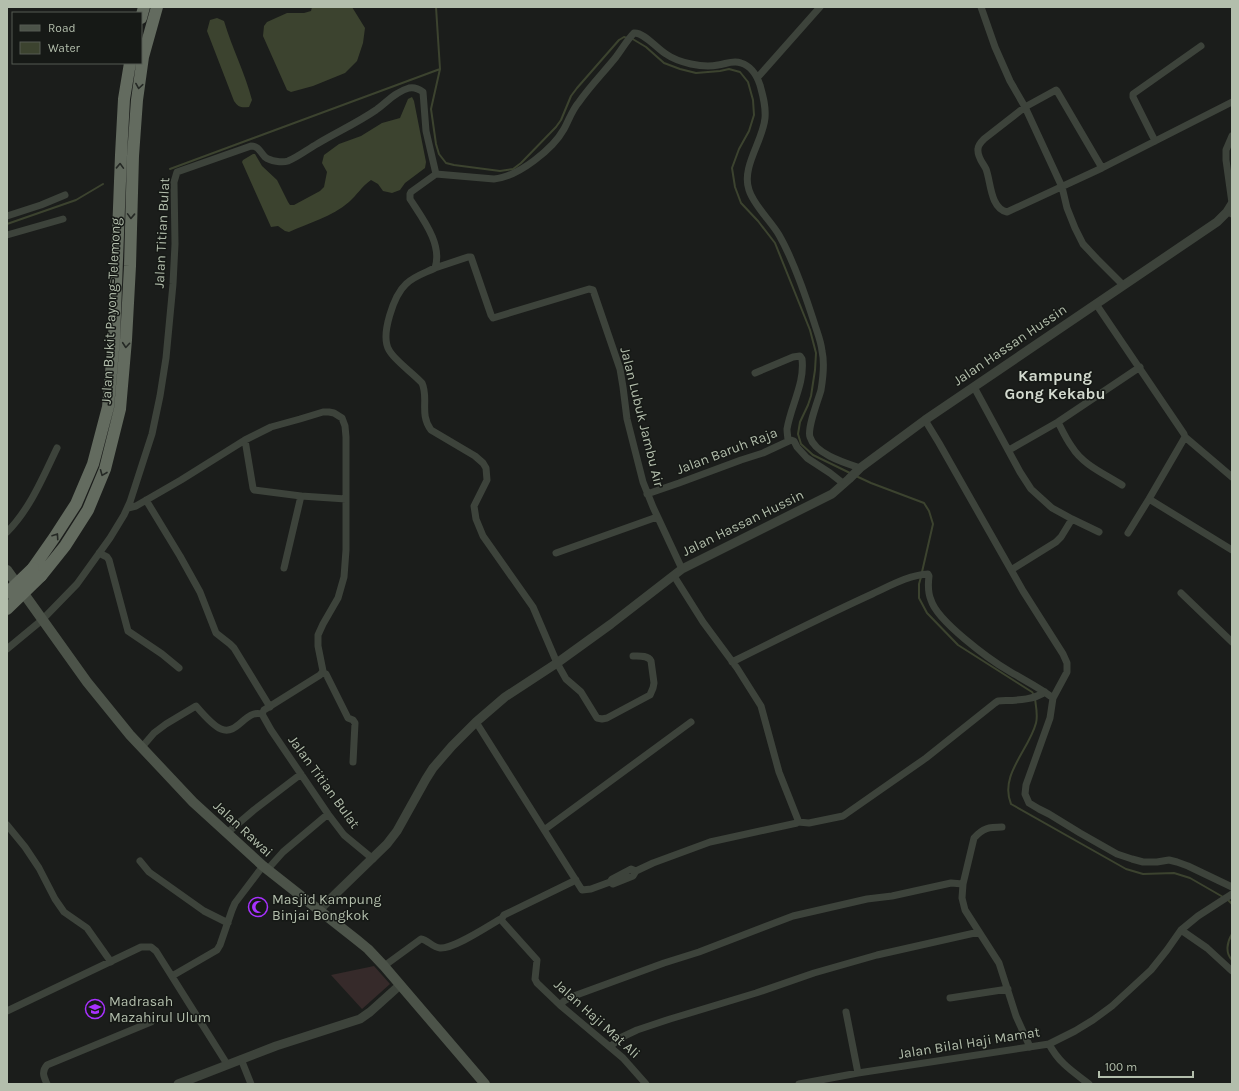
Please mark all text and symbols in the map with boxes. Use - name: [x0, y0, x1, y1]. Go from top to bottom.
- legend: [12, 12, 142, 64]
- text: Road: [48, 21, 76, 35]
- text: Water: [48, 41, 81, 55]
- one-way arrow: [135, 83, 144, 89]
- one-way arrow: [116, 163, 124, 169]
- street label: Jalan Titian Bulat: [151, 177, 173, 289]
- one-way arrow: [127, 213, 136, 219]
- street label: Jalan Bukit Payong-Telemong: [98, 217, 124, 405]
- street label: Jalan Hassan Hussin: [950, 301, 1070, 389]
- one-way arrow: [121, 342, 130, 348]
- street label: Jalan Lubuk Jambu Air: [616, 345, 668, 490]
- district label: Kampung Gong Kekabu: [1005, 366, 1105, 403]
- street label: Jalan Baruh Raja: [674, 424, 780, 478]
- one-way arrow: [100, 468, 108, 476]
- street label: Jalan Hassan Hussin: [679, 486, 807, 560]
- one-way arrow: [51, 533, 58, 540]
- street label: Jalan Titian Bulat: [285, 732, 363, 832]
- street label: Jalan Rawai: [210, 797, 276, 861]
- place label: Masjid Kampung Binjai Bongkok: [272, 891, 382, 924]
- mosque icon: Masjid Kampung Binjai Bongkok: [247, 896, 269, 918]
- street label: Jalan Haji Mat Ali: [550, 976, 644, 1062]
- place label: Madrasah Mazahirul Ulum: [109, 993, 211, 1026]
- school or university icon: Madrasah Mazahirul Ulum: [84, 998, 106, 1020]
- street label: Jalan Bilal Haji Mamat: [897, 1023, 1041, 1063]
- scale bar: [1099, 1053, 1193, 1079]
- text: 100 m: [1105, 1060, 1137, 1074]

